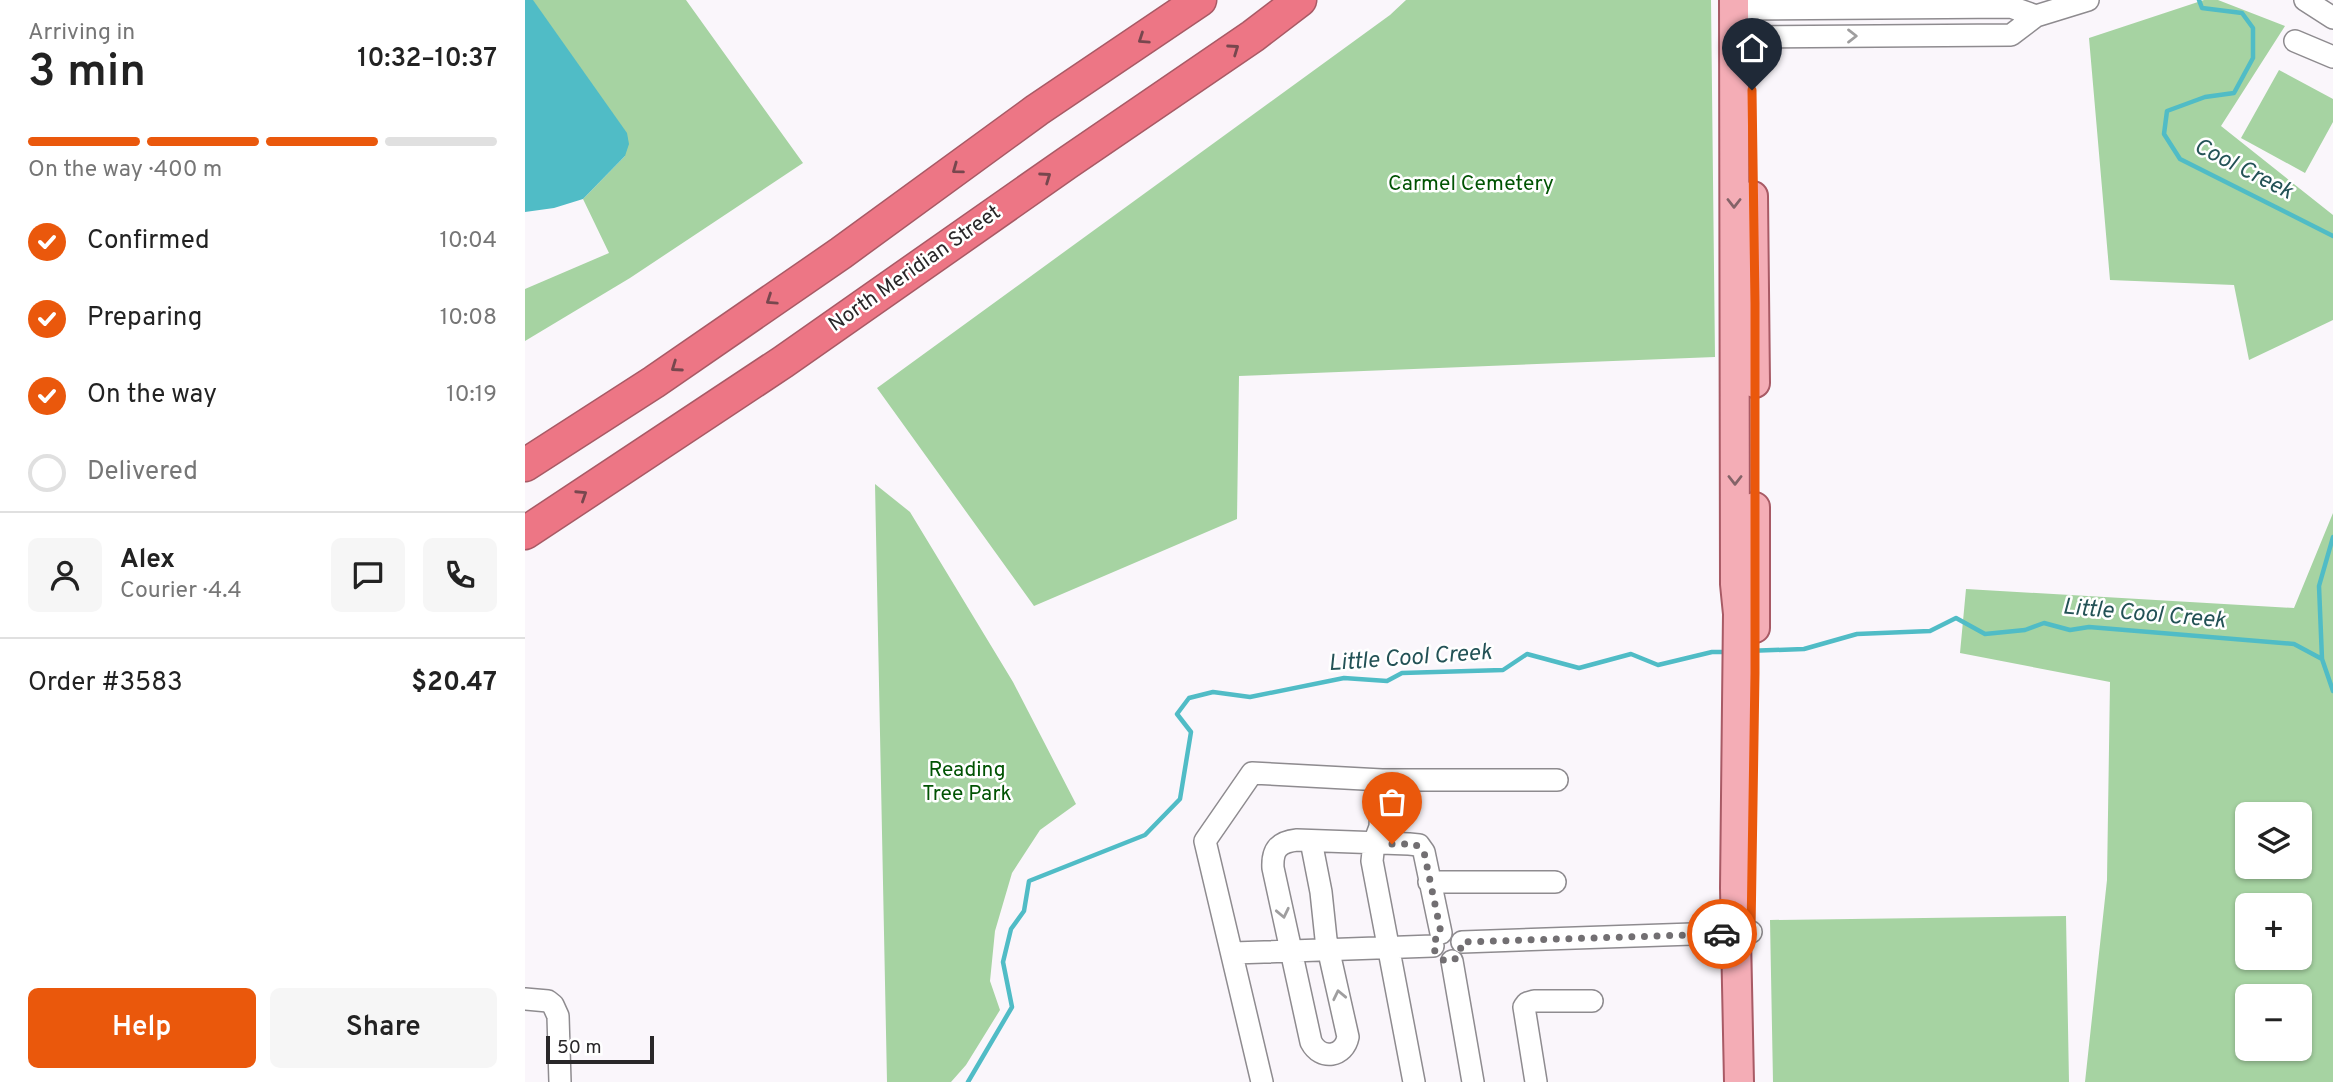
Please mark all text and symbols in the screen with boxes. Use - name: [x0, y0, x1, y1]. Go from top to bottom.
- pin: [1722, 18, 1782, 90]
- text: Arriving in: [28, 19, 135, 48]
- one-way arrow: [1847, 28, 1858, 44]
- icon: home: [1733, 29, 1771, 67]
- one-way arrow: [1138, 30, 1151, 43]
- text: 10:32–10:37: [357, 43, 497, 76]
- text: 3 min: [28, 44, 146, 103]
- one-way arrow: [1226, 45, 1239, 57]
- water label: Cool Creek: [2189, 133, 2298, 208]
- text: On the way · 400 m: [28, 156, 222, 185]
- one-way arrow: [952, 161, 965, 173]
- park label: Carmel Cemetery: [1388, 171, 1554, 198]
- one-way arrow: [1038, 173, 1051, 185]
- street label: North Meridian Street: [824, 199, 1006, 339]
- one-way arrow: [1726, 199, 1742, 209]
- icon: check: [28, 223, 66, 261]
- text: Confirmed: [87, 225, 210, 258]
- text: 10:04: [439, 227, 497, 256]
- one-way arrow: [766, 292, 779, 304]
- icon: check: [28, 300, 66, 338]
- text: Preparing: [87, 302, 202, 335]
- text: 10:08: [440, 304, 497, 333]
- one-way arrow: [671, 358, 684, 371]
- icon: check: [28, 377, 66, 415]
- text: On the way: [87, 379, 217, 412]
- text: 10:19: [446, 381, 497, 410]
- text: Delivered: [87, 456, 198, 489]
- one-way arrow: [1727, 475, 1743, 486]
- one-way arrow: [574, 491, 587, 503]
- button: person: [28, 538, 102, 612]
- button: chat: [331, 538, 405, 612]
- button: phone: [423, 538, 497, 612]
- text: Alex: [120, 544, 175, 577]
- text: Courier · 4.4: [120, 577, 242, 606]
- water label: Little Cool Creek: [2061, 593, 2227, 637]
- water label: Little Cool Creek: [1327, 639, 1493, 679]
- text: Order #3583: [28, 667, 183, 700]
- text: $20.47: [411, 667, 497, 700]
- park label: Reading Tree Park: [922, 757, 1012, 808]
- pin: [1362, 772, 1422, 844]
- icon: bag: [1373, 783, 1411, 821]
- map controls: [2235, 802, 2312, 1061]
- button: layers: [2235, 802, 2312, 879]
- button: +: [2235, 893, 2312, 970]
- courier: [1687, 899, 1757, 969]
- one-way arrow: [1274, 907, 1289, 919]
- icon: car: [1703, 915, 1741, 953]
- button: −: [2235, 984, 2312, 1061]
- button: Help: [28, 988, 256, 1068]
- button: Share: [270, 988, 497, 1068]
- one-way arrow: [1332, 989, 1347, 1001]
- scale bar: [546, 1033, 655, 1065]
- text: 50 m: [557, 1036, 602, 1060]

